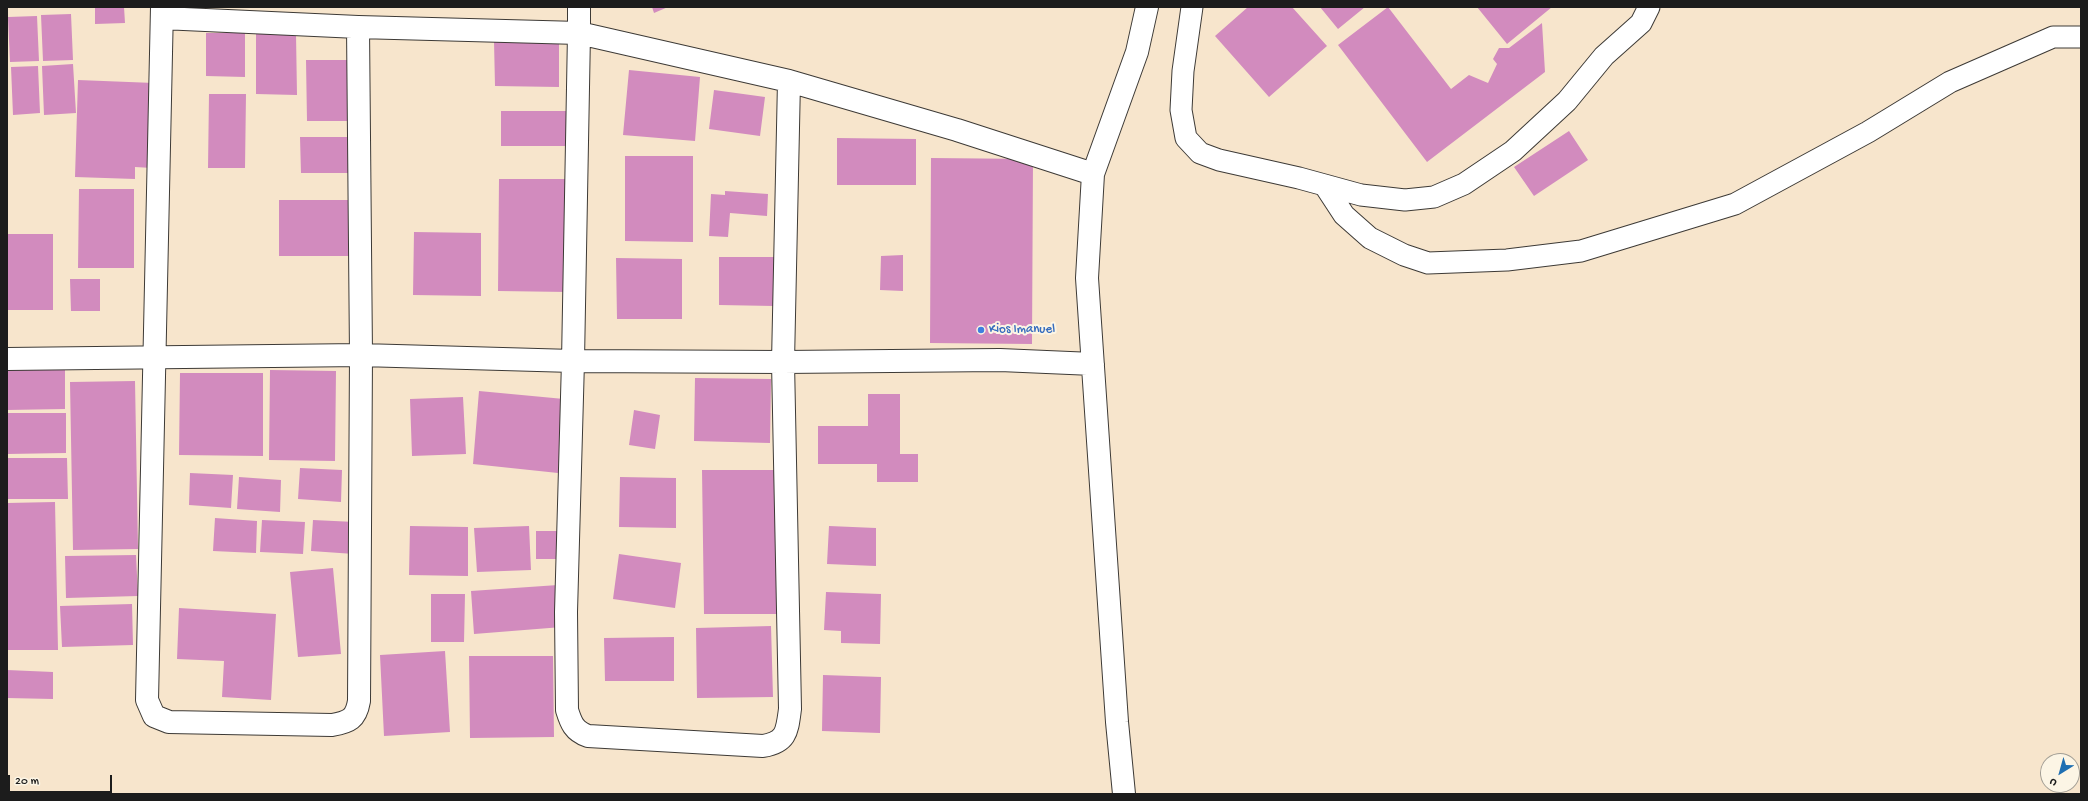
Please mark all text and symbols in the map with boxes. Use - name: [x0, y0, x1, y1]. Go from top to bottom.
- place label: Kios Imanuel: [989, 322, 1055, 338]
- marker: Kios Imanuel: [976, 325, 986, 335]
- north arrow: [2040, 753, 2080, 793]
- scale bar: [10, 767, 114, 793]
- text: 20 m: [15, 775, 39, 789]
- text: U: [2047, 775, 2060, 788]

